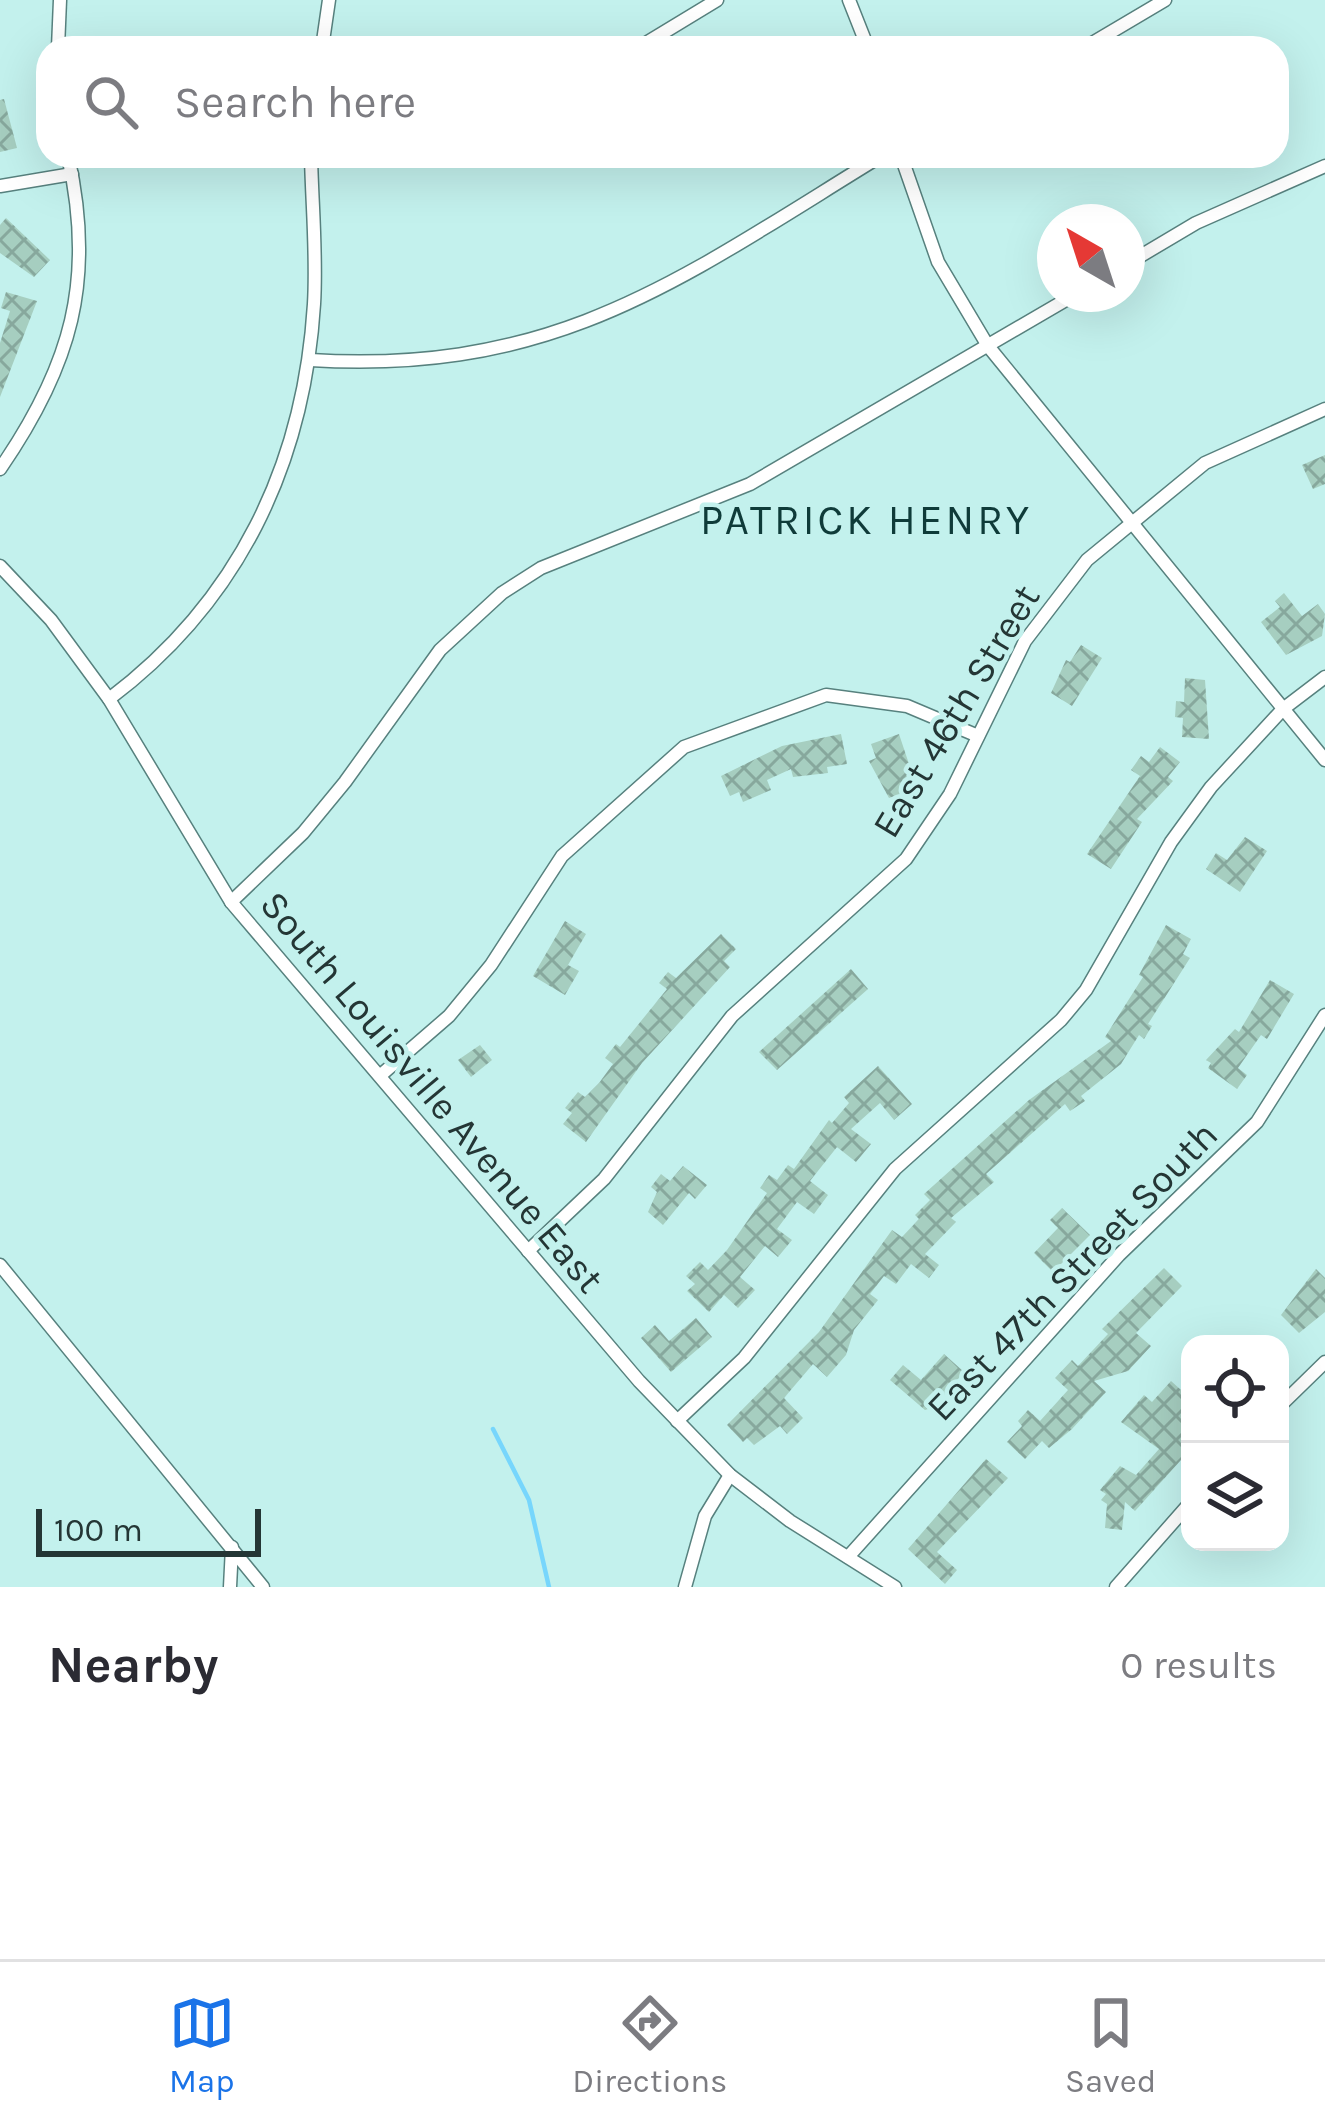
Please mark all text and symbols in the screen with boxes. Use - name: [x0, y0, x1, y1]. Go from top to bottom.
- search box: [36, 36, 1289, 168]
- icon: search: [78, 69, 144, 135]
- text: Search here: [174, 76, 416, 128]
- north arrow: [1037, 204, 1145, 312]
- district label: PATRICK HENRY: [700, 495, 1032, 545]
- street label: East 46th Street: [863, 576, 1049, 846]
- street label: South Louisville Avenue East: [251, 882, 613, 1302]
- street label: East 47th Street South: [917, 1112, 1227, 1430]
- map controls: [1181, 1335, 1289, 1551]
- button: locate: [1181, 1335, 1289, 1443]
- button: layers: [1181, 1443, 1289, 1551]
- scale bar: [36, 1503, 261, 1556]
- text: 100 m: [54, 1511, 143, 1549]
- text: Nearby: [48, 1635, 218, 1695]
- text: 0 results: [1120, 1642, 1277, 1688]
- tab: Map: [169, 1990, 235, 2100]
- tab: Directions: [572, 1990, 727, 2100]
- tab: Saved: [1065, 1990, 1156, 2100]

